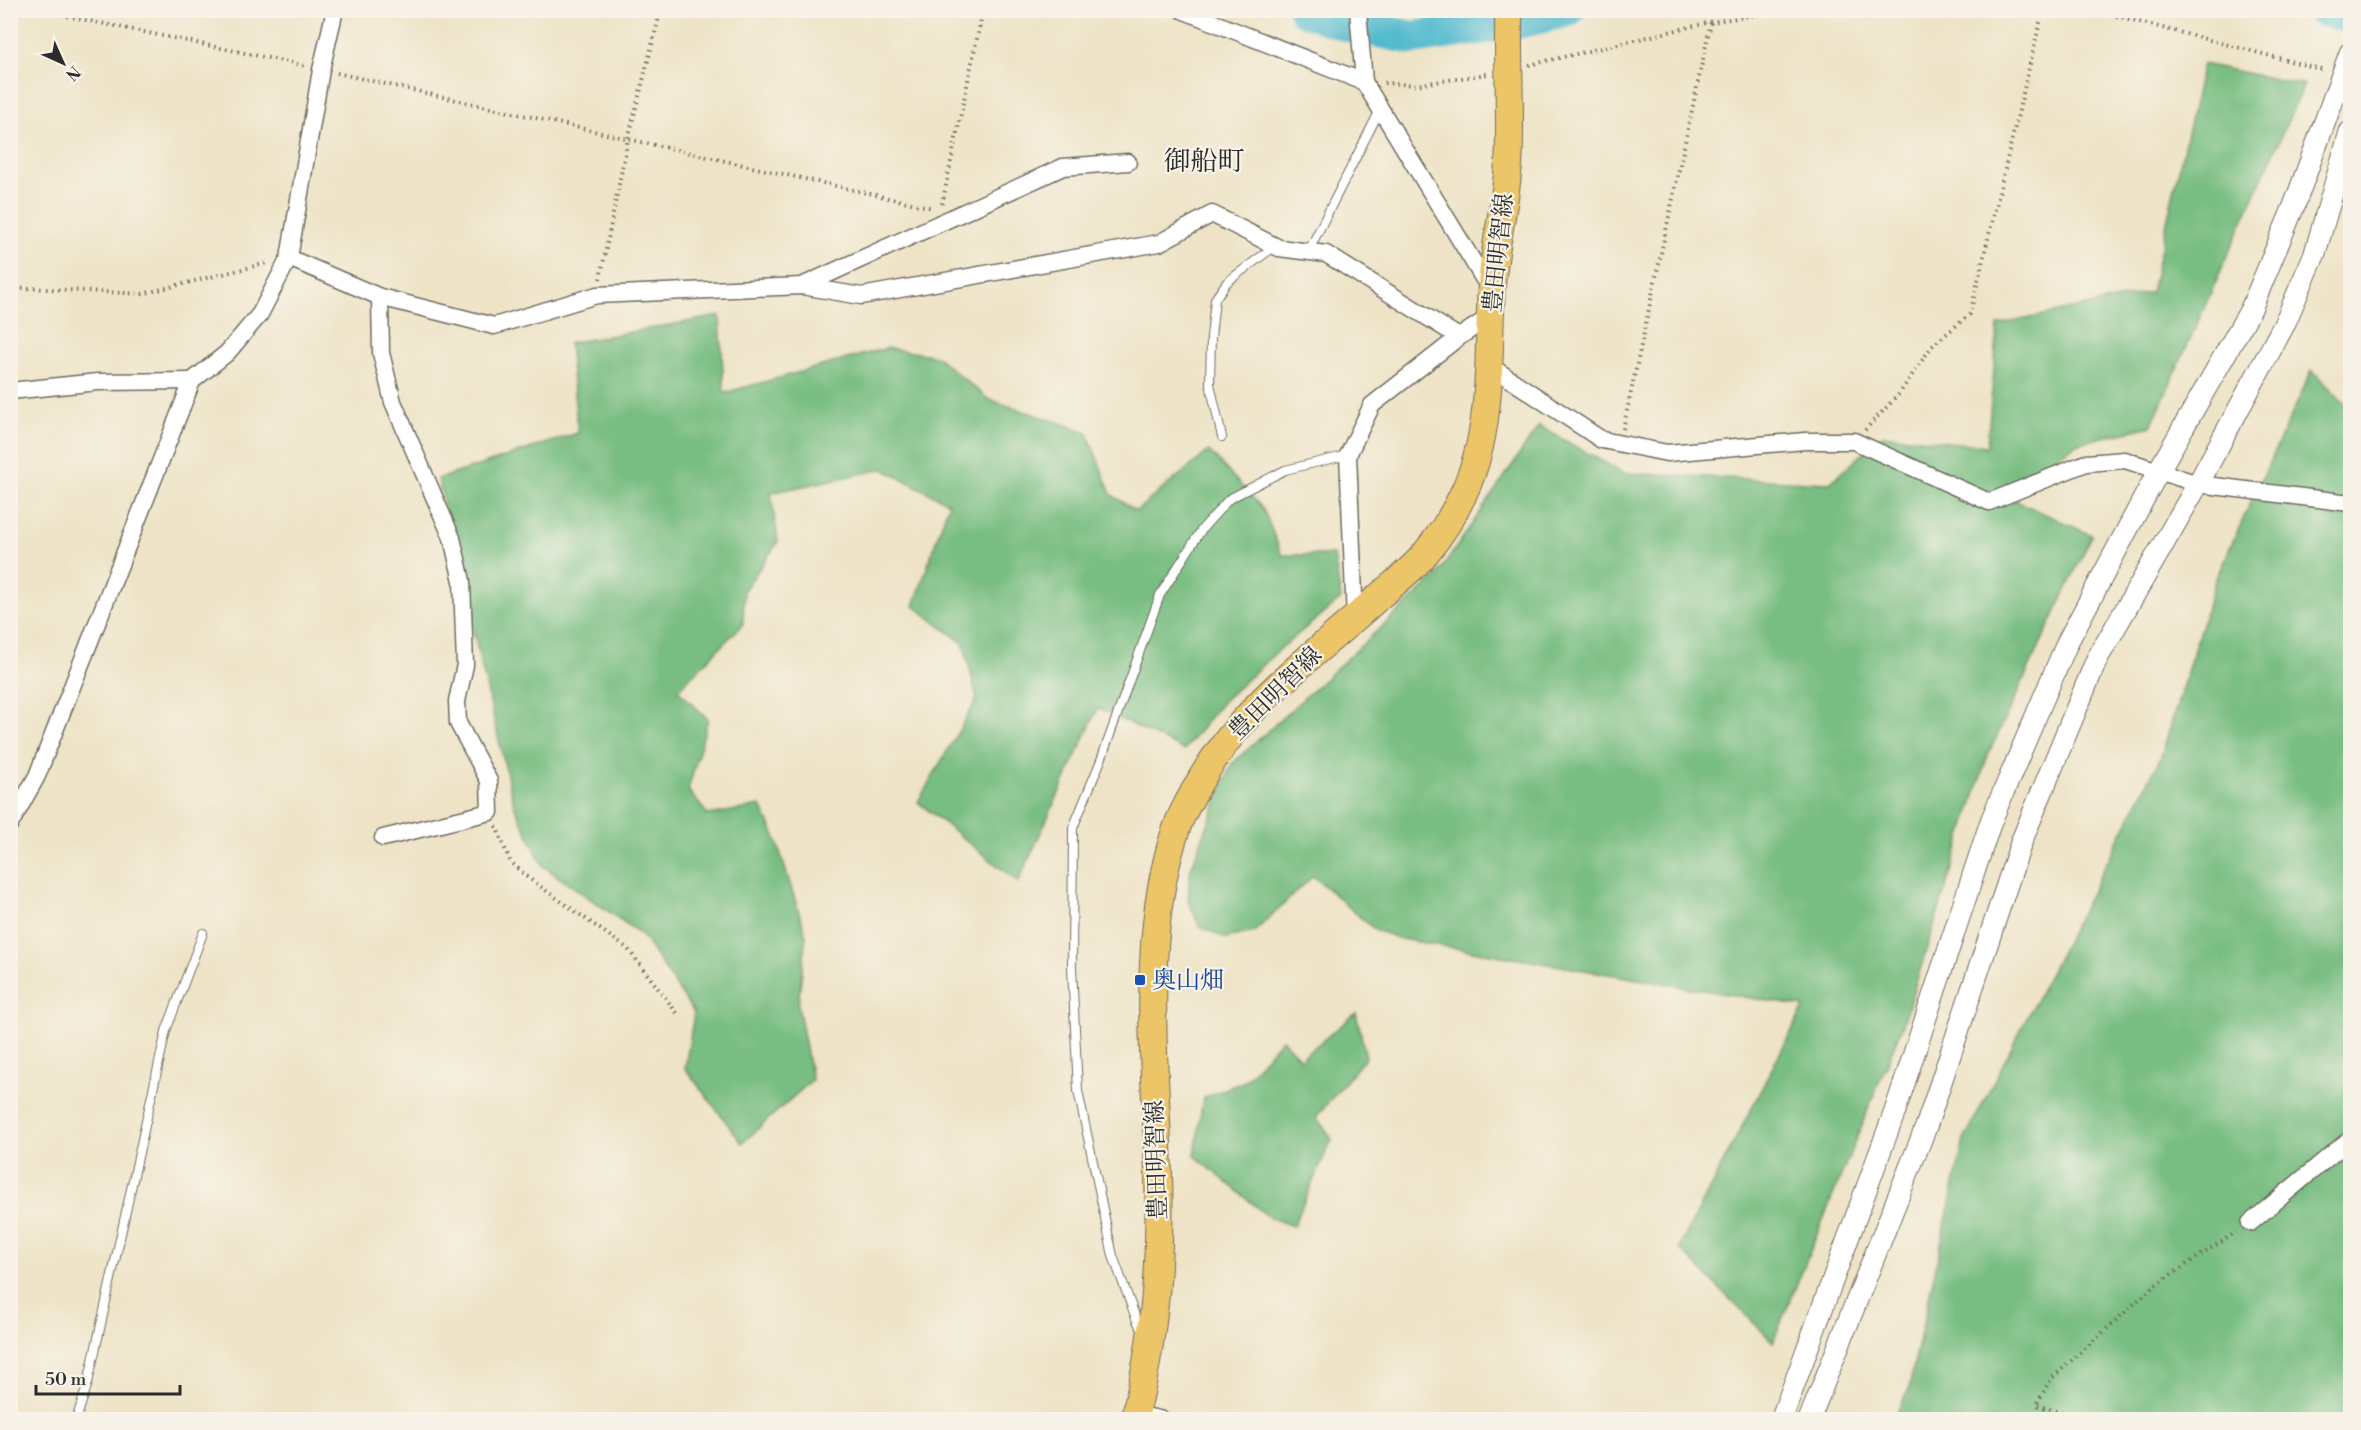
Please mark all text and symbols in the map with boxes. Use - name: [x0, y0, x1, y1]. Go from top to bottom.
- north arrow: [33, 33, 93, 93]
- text: N: [61, 61, 84, 85]
- district label: 御船町: [1164, 145, 1245, 179]
- street label: 豊田明智線: [1478, 192, 1520, 314]
- street label: 豊田明智線: [1223, 641, 1329, 747]
- place label: 奥山畑: [1152, 966, 1224, 996]
- marker: 奥山畑: [1133, 973, 1147, 987]
- street label: 豊田明智線: [1140, 1099, 1174, 1220]
- scale bar: [36, 1358, 180, 1396]
- text: 50 m: [45, 1368, 87, 1391]

